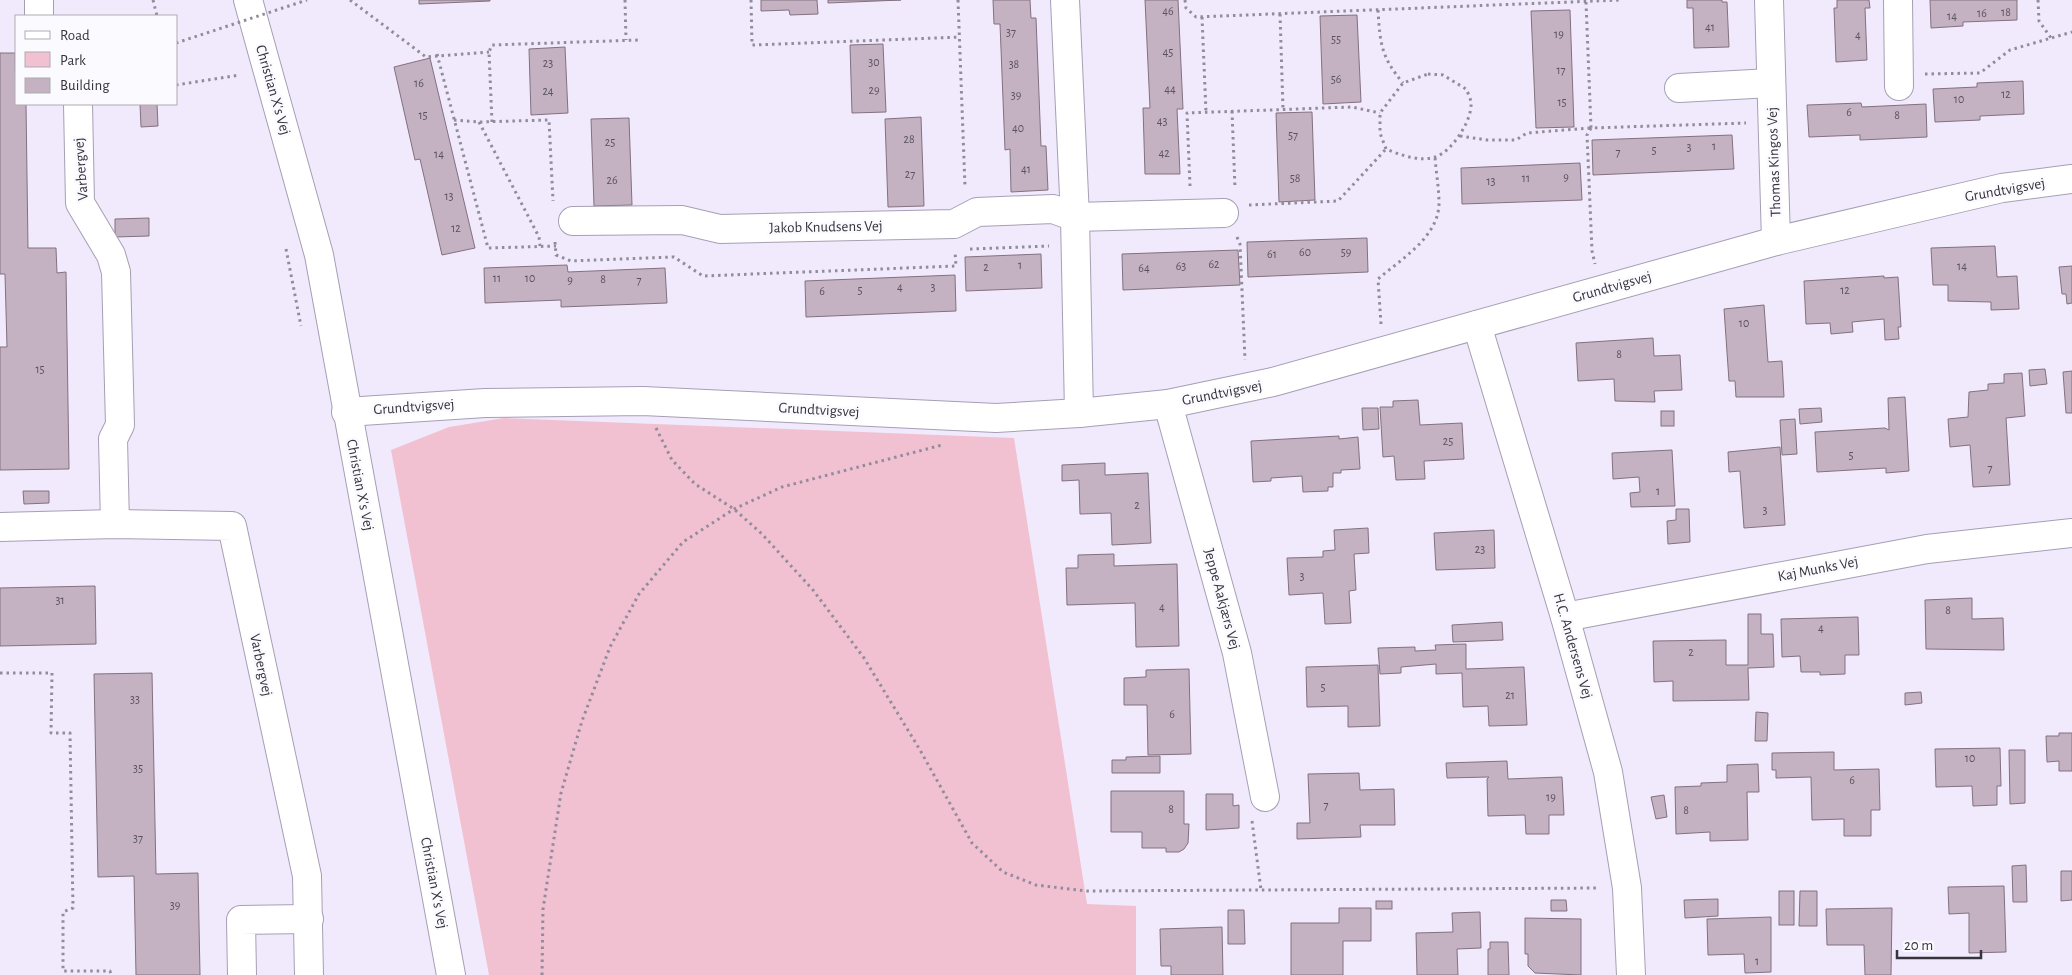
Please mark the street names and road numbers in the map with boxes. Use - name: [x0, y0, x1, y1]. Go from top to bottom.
- street label: Christian X's Vej: [253, 43, 293, 137]
- street label: Thomas Kingos Vej: [1765, 107, 1783, 217]
- street label: Varbergvej: [71, 137, 91, 201]
- street label: Grundtvigsvej: [1964, 176, 2046, 204]
- street label: Jakob Knudsens Vej: [769, 219, 883, 235]
- street label: Grundtvigsvej: [1571, 269, 1653, 305]
- street label: Grundtvigsvej: [1181, 378, 1263, 408]
- street label: Grundtvigsvej: [373, 397, 455, 417]
- street label: Grundtvigsvej: [778, 400, 860, 420]
- street label: Christian X's Vej: [344, 438, 376, 532]
- street label: Jeppe Aakjærs Vej: [1201, 547, 1243, 651]
- street label: Kaj Munks Vej: [1776, 554, 1860, 584]
- street label: H.C. Andersens Vej: [1551, 592, 1595, 700]
- street label: Varbergvej: [247, 633, 275, 697]
- street label: Christian X's Vej: [418, 836, 450, 930]

